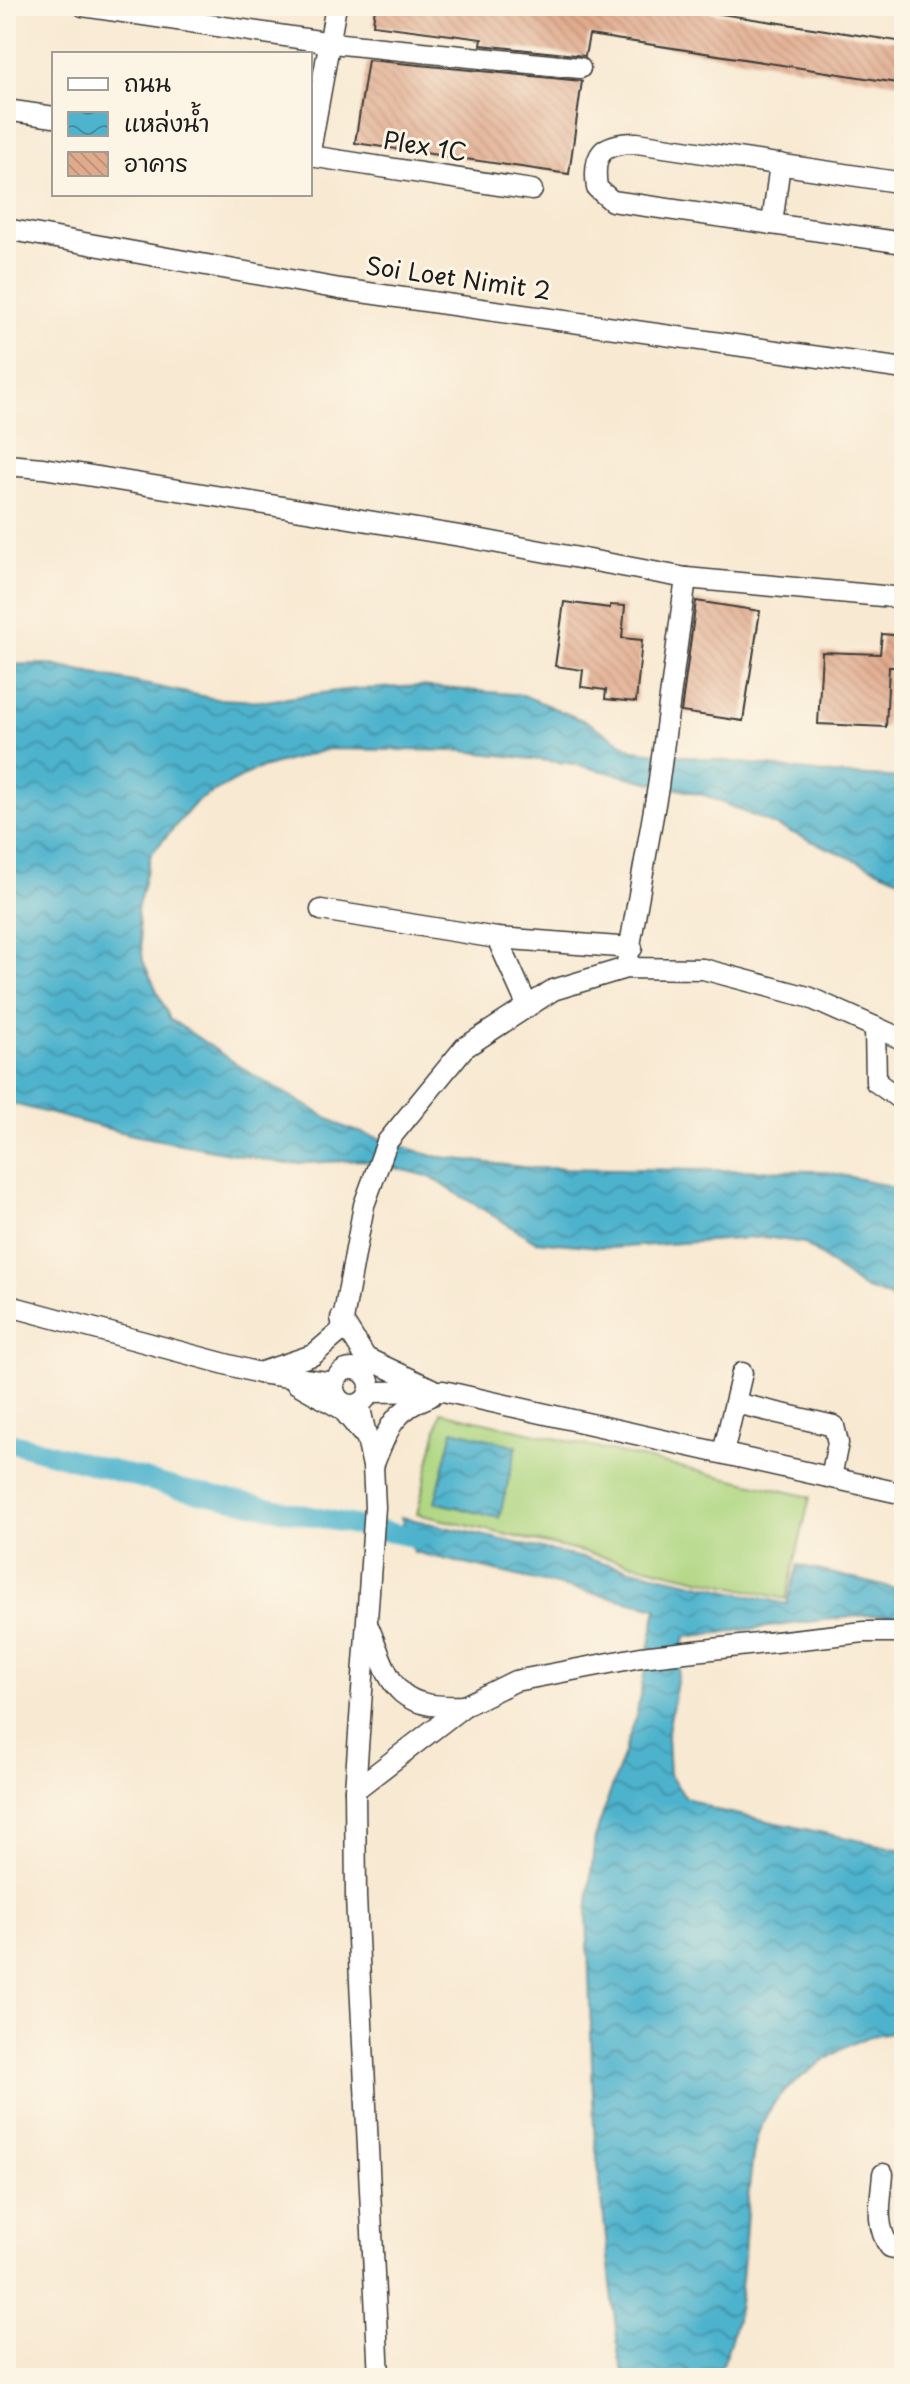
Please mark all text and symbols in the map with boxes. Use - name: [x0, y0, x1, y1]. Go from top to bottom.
- legend: [52, 52, 312, 196]
- text: ถนน: [124, 64, 171, 100]
- text: แหล่งน้ำ: [124, 101, 210, 140]
- street label: Plex 1C: [381, 121, 470, 169]
- text: อาคาร: [124, 144, 188, 180]
- street label: Soi Loet Nimit 2: [363, 246, 553, 308]

